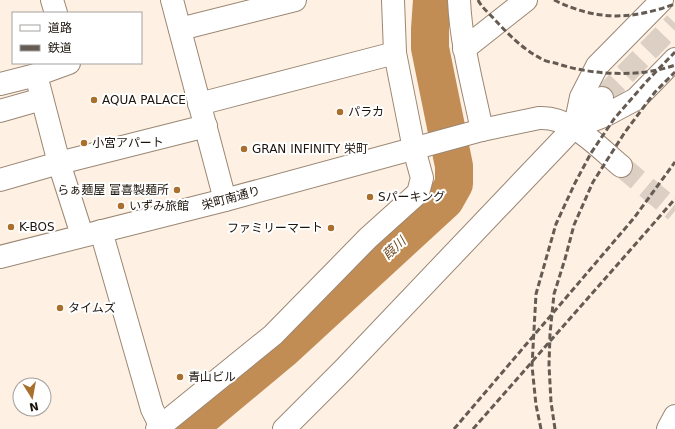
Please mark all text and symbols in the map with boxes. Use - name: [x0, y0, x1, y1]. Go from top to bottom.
- legend: [12, 12, 142, 64]
- text: 道路: [48, 21, 72, 35]
- text: 鉄道: [48, 41, 72, 55]
- place label: AQUA PALACE: [102, 93, 186, 107]
- marker: AQUA PALACE: [89, 95, 99, 105]
- place label: パラカ: [348, 105, 384, 119]
- marker: パラカ: [335, 107, 345, 117]
- place label: 小宮アパート: [92, 136, 164, 150]
- marker: 小宮アパート: [79, 138, 89, 148]
- place label: GRAN INFINITY 栄町: [252, 142, 368, 156]
- marker: GRAN INFINITY 栄町: [239, 144, 249, 154]
- place label: らぁ麺屋 富喜製麺所: [57, 183, 169, 197]
- street label: 栄町南通り: [200, 183, 262, 213]
- marker: らぁ麺屋 富喜製麺所: [172, 185, 182, 195]
- place label: Sパーキング: [378, 190, 445, 204]
- marker: Sパーキング: [365, 192, 375, 202]
- place label: いずみ旅館: [129, 199, 189, 213]
- marker: いずみ旅館: [116, 201, 126, 211]
- place label: K-BOS: [19, 220, 55, 234]
- place label: ファミリーマート: [227, 221, 323, 235]
- marker: K-BOS: [6, 222, 16, 232]
- marker: ファミリーマート: [326, 223, 336, 233]
- water label: 葭川: [379, 232, 410, 262]
- place label: タイムズ: [68, 301, 116, 315]
- marker: タイムズ: [55, 303, 65, 313]
- place label: 青山ビル: [188, 370, 236, 384]
- marker: 青山ビル: [175, 372, 185, 382]
- north arrow: [12, 377, 52, 417]
- text: N: [28, 399, 40, 414]

